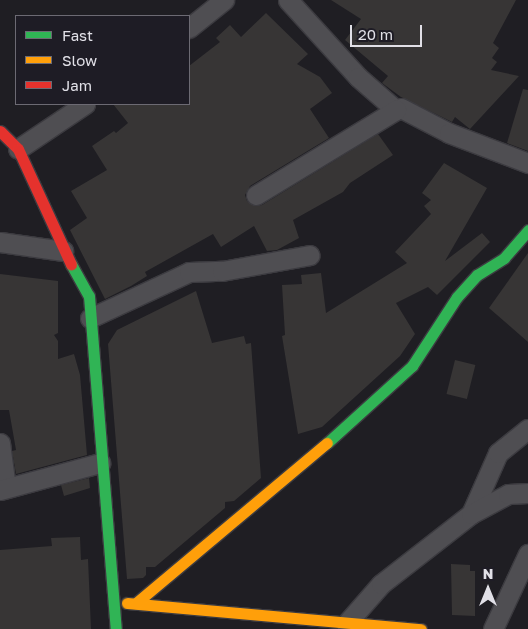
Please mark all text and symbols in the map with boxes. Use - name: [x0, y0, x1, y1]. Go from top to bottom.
- legend: [15, 15, 190, 105]
- scale bar: [353, 15, 426, 47]
- text: 20 m: [358, 25, 393, 43]
- text: Fast: [62, 26, 93, 44]
- text: Slow: [62, 51, 97, 69]
- text: Jam: [62, 76, 92, 94]
- north arrow: [463, 564, 513, 614]
- text: N: [483, 565, 493, 582]

